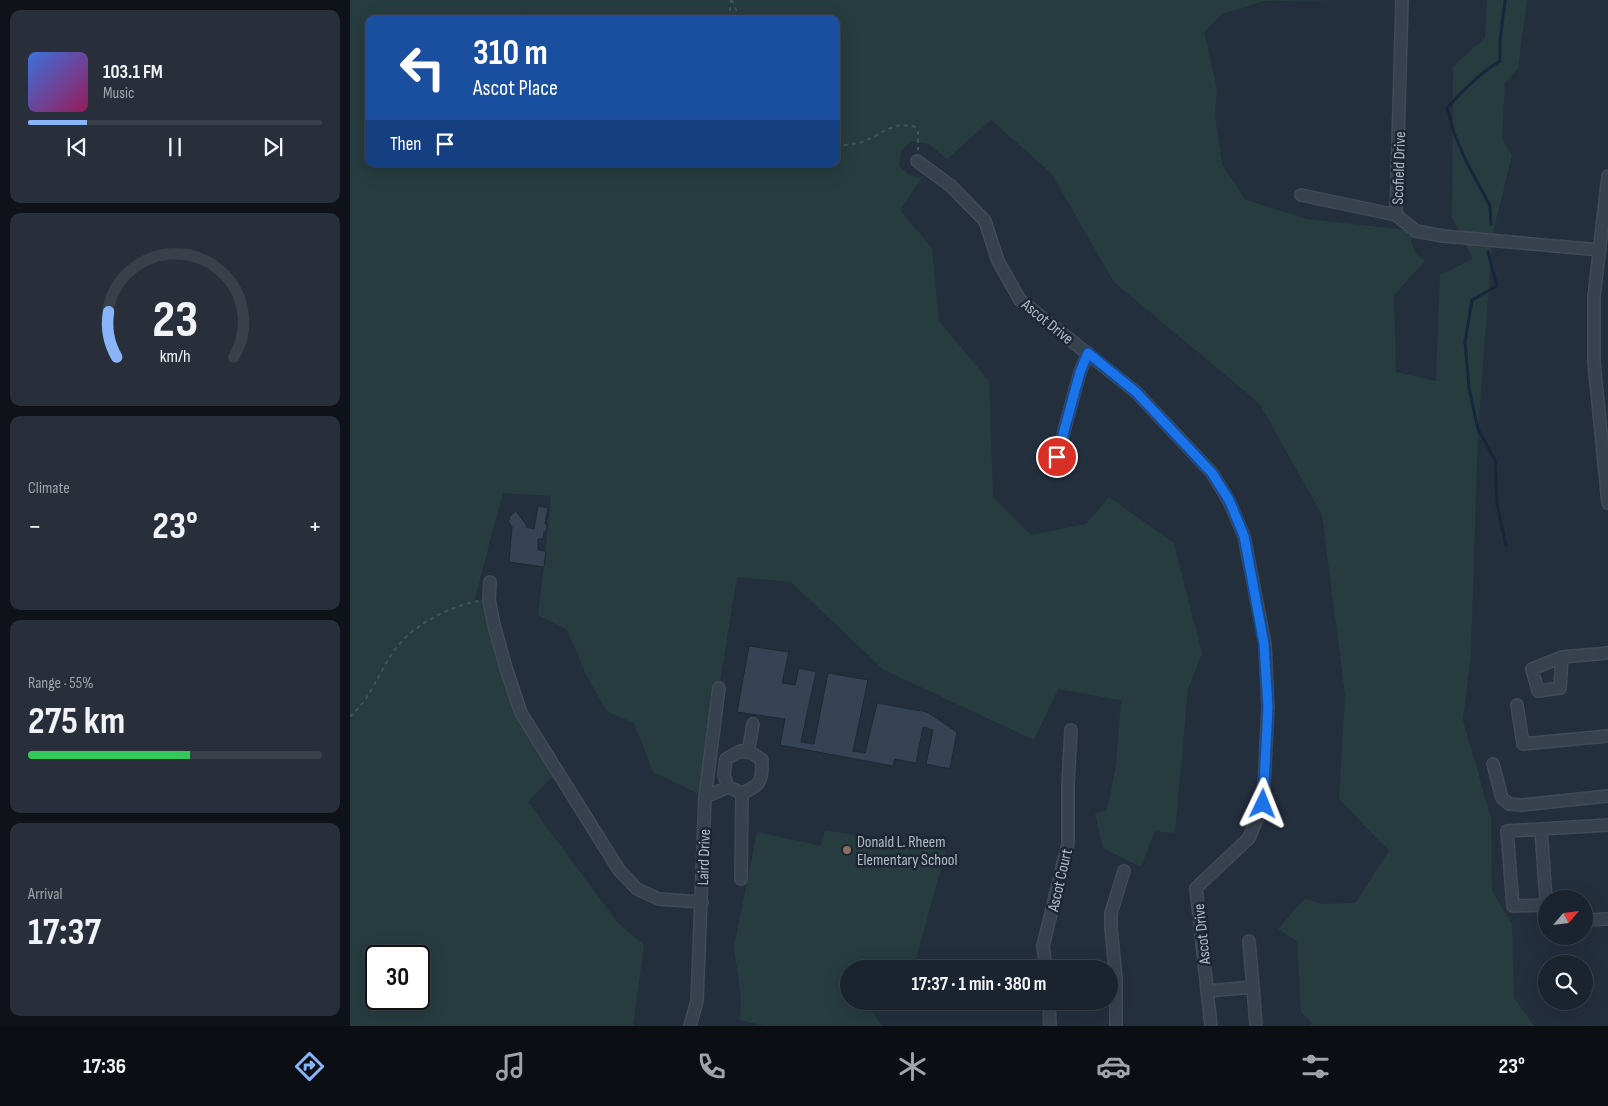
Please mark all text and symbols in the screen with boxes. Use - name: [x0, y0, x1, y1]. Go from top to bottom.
- text: 310 m: [473, 32, 548, 75]
- icon: left: [390, 35, 455, 100]
- text: 103.1 FM: [103, 61, 163, 84]
- text: Ascot Place: [473, 75, 558, 102]
- text: Music: [103, 84, 134, 103]
- icon: arrive: [431, 130, 459, 158]
- street label: Scofield Drive: [1389, 131, 1410, 205]
- icon: previous: [63, 133, 91, 161]
- icon: pause: [161, 133, 189, 161]
- icon: next: [259, 133, 287, 161]
- text: Then: [390, 133, 421, 156]
- text: 23: [152, 289, 198, 352]
- street label: Ascot Drive: [1017, 295, 1077, 349]
- text: km/h: [160, 346, 190, 367]
- pin: [1036, 436, 1078, 478]
- icon: arrive: [1043, 443, 1071, 471]
- text: Climate: [28, 479, 70, 498]
- text: 23°: [152, 504, 198, 549]
- text: −: [28, 510, 42, 543]
- text: +: [308, 510, 322, 543]
- text: Range · 55%: [28, 674, 94, 693]
- text: 275 km: [28, 699, 125, 744]
- position arrow: [1236, 777, 1288, 829]
- street label: Laird Drive: [694, 828, 715, 886]
- place label: Donald L. Rheem Elementary School: [857, 833, 957, 870]
- marker: Donald L. Rheem Elementary School: [841, 844, 853, 856]
- street label: Ascot Court: [1044, 847, 1077, 914]
- text: Arrival: [28, 885, 62, 904]
- north arrow: [1538, 890, 1592, 945]
- map controls: [1538, 890, 1593, 1010]
- street label: Ascot Drive: [1190, 903, 1215, 966]
- text: 17:37: [28, 910, 101, 955]
- speed limit sign: 30: [365, 945, 430, 1010]
- button: search: [1538, 955, 1593, 1010]
- text: 17:37 · 1 min · 380 m: [912, 973, 1046, 996]
- icon: directions: [292, 1049, 327, 1084]
- icon: music: [493, 1049, 528, 1084]
- icon: phone: [694, 1049, 729, 1084]
- icon: climate: [895, 1049, 930, 1084]
- icon: car: [1096, 1049, 1131, 1084]
- icon: filters: [1298, 1049, 1333, 1084]
- text: 17:36: [83, 1053, 126, 1080]
- text: 23°: [1499, 1053, 1525, 1080]

